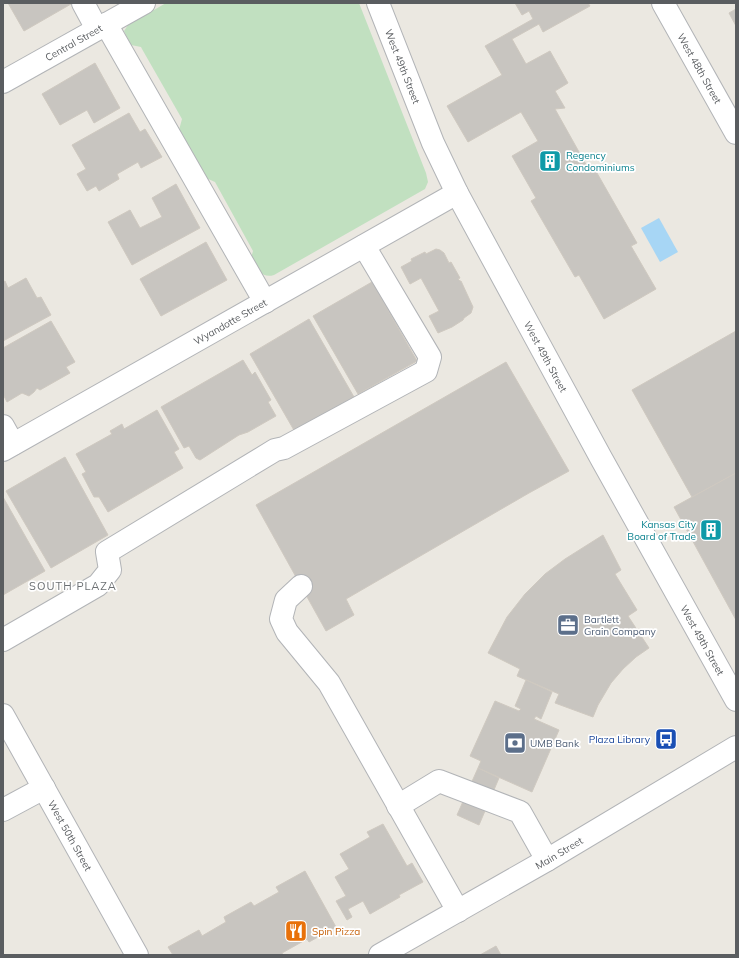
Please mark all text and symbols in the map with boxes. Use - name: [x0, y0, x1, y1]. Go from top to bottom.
- street label: Central Street: [43, 21, 105, 64]
- street label: West 49th Street: [382, 27, 423, 106]
- street label: West 48th Street: [674, 31, 724, 107]
- building icon: Regency Condominiums: [537, 148, 563, 174]
- place label: Regency Condominiums: [566, 149, 635, 174]
- street label: Wyandotte Street: [191, 296, 270, 348]
- street label: West 49th Street: [521, 319, 570, 395]
- building icon: Kansas City Board of Trade: [698, 517, 724, 543]
- place label: Kansas City Board of Trade: [627, 518, 697, 543]
- district label: SOUTH PLAZA: [29, 579, 117, 593]
- street label: West 49th Street: [677, 603, 727, 678]
- office icon: Bartlett Grain Company: [555, 612, 581, 638]
- place label: Bartlett Grain Company: [584, 613, 657, 638]
- bus stop icon: Plaza Library: [653, 726, 679, 752]
- bank icon: UMB Bank: [502, 730, 528, 756]
- place label: Plaza Library: [589, 733, 651, 746]
- place label: UMB Bank: [530, 737, 580, 750]
- street label: West 50th Street: [45, 798, 95, 874]
- street label: Main Street: [533, 834, 586, 872]
- restaurant icon: Spin Pizza: [283, 918, 309, 944]
- place label: Spin Pizza: [312, 925, 360, 938]

